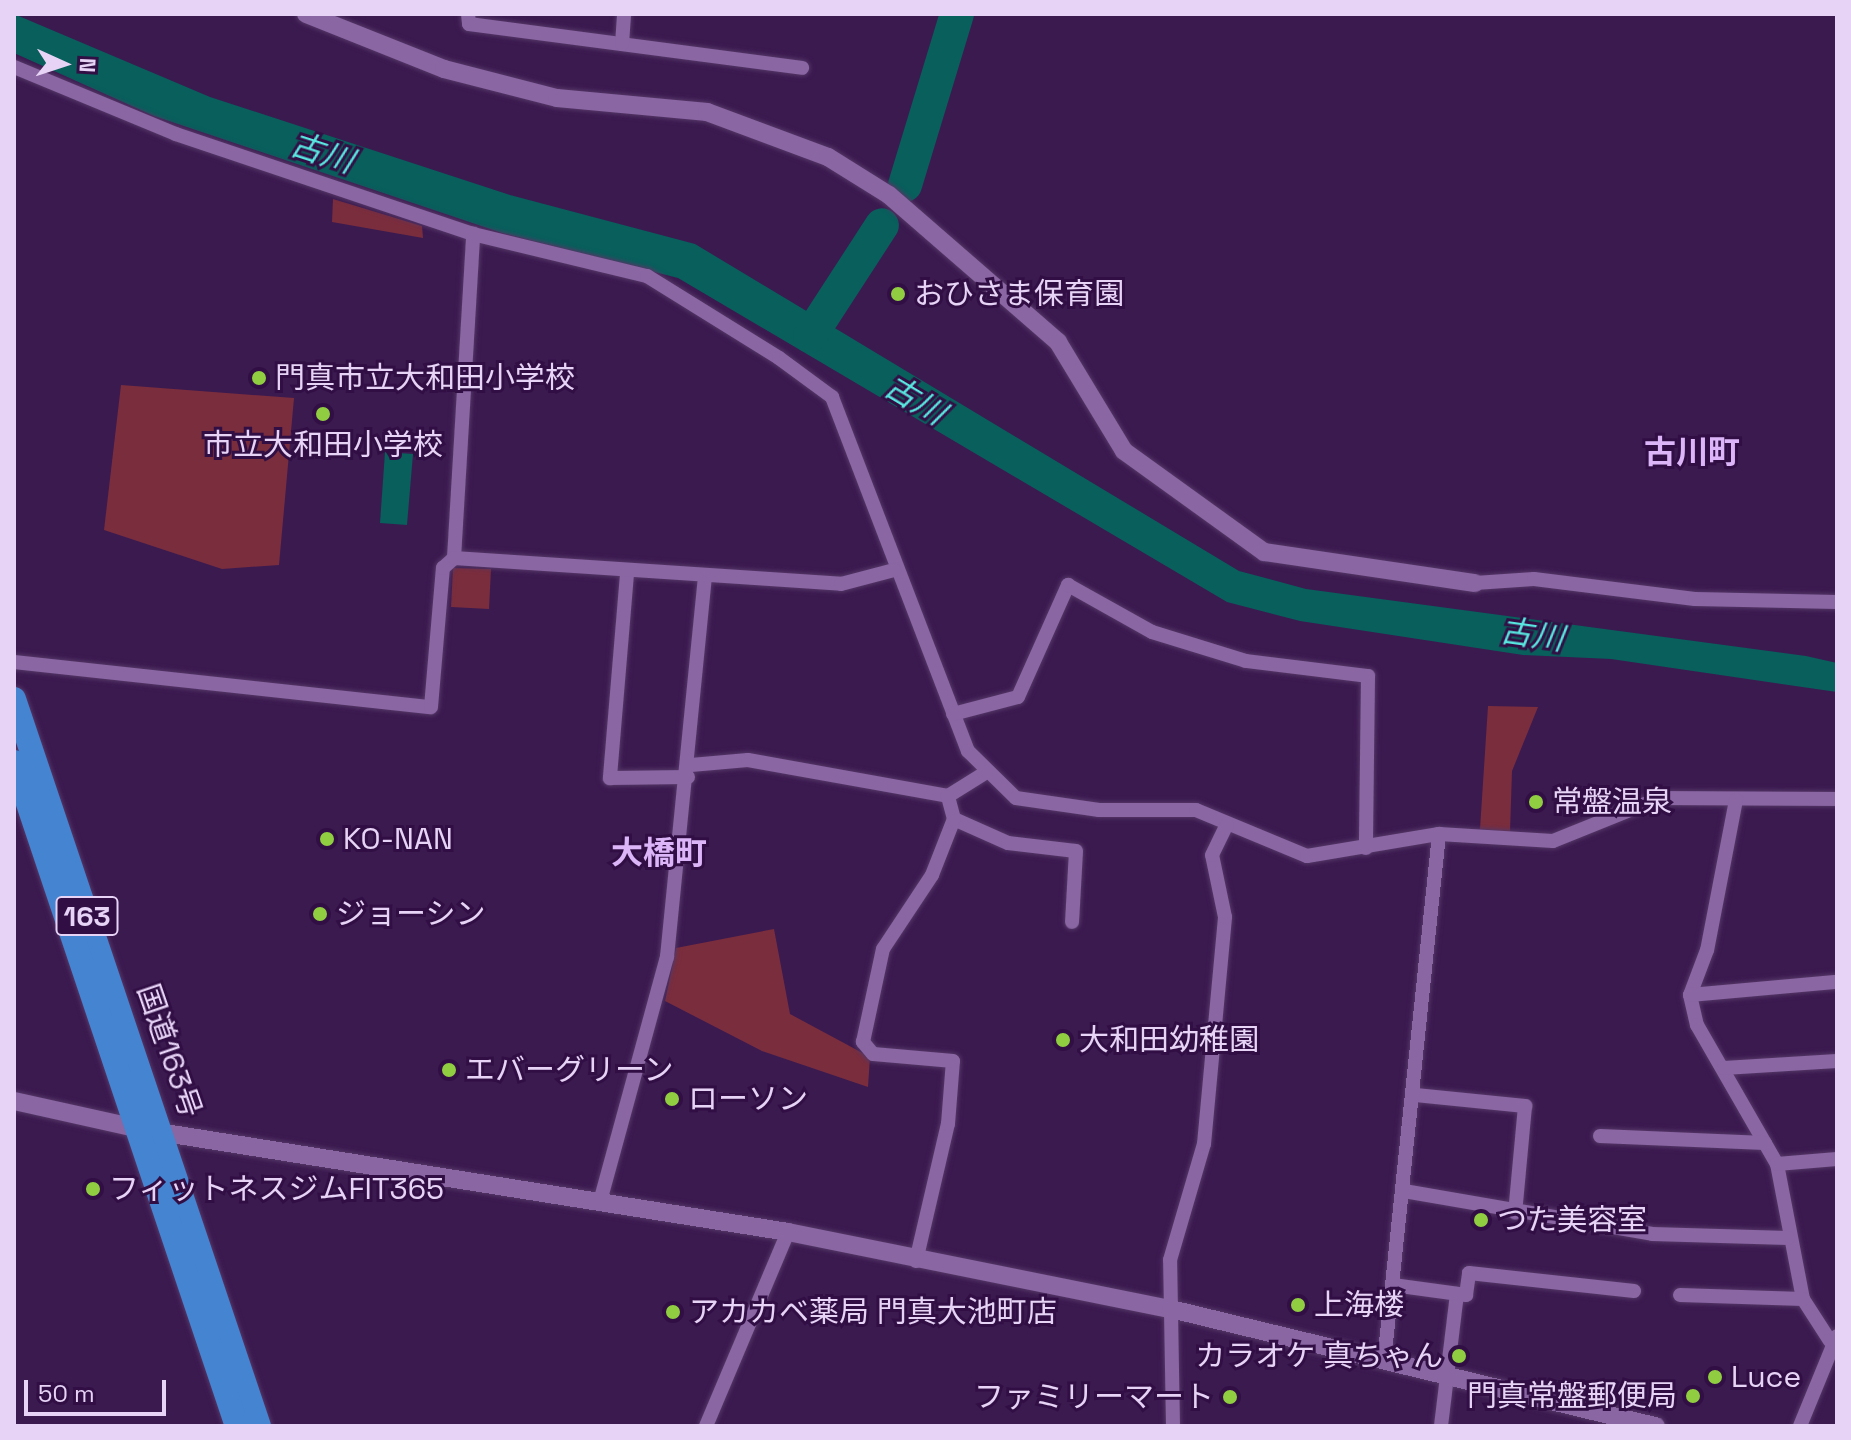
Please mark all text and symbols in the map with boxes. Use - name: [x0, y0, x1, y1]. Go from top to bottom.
- north arrow: [24, 24, 104, 104]
- text: N: [74, 57, 102, 73]
- water label: 古川: [286, 125, 358, 181]
- place label: おひさま保育園: [914, 276, 1124, 312]
- marker: おひさま保育園: [889, 285, 907, 303]
- place label: 門真市立大和田小学校: [275, 360, 575, 396]
- water label: 古川: [878, 367, 952, 433]
- marker: 門真市立大和田小学校: [250, 369, 268, 387]
- marker: 市立大和田小学校: [314, 405, 332, 423]
- place label: 市立大和田小学校: [203, 427, 443, 463]
- district label: 古川町: [1644, 433, 1740, 471]
- water label: 古川: [1498, 612, 1566, 658]
- place label: 常盤温泉: [1552, 784, 1672, 820]
- marker: 常盤温泉: [1527, 793, 1545, 811]
- place label: KO-NAN: [343, 821, 453, 857]
- marker: KO-NAN: [318, 830, 336, 848]
- district label: 大橋町: [611, 834, 707, 872]
- road number: 163: [55, 892, 119, 940]
- place label: ジョーシン: [336, 896, 486, 932]
- marker: ジョーシン: [311, 905, 329, 923]
- street label: 国道163号: [129, 979, 209, 1123]
- place label: 大和田幼稚園: [1079, 1022, 1259, 1058]
- marker: 大和田幼稚園: [1054, 1031, 1072, 1049]
- place label: エバーグリーン: [465, 1052, 675, 1088]
- marker: エバーグリーン: [440, 1061, 458, 1079]
- place label: ローソン: [688, 1081, 808, 1117]
- marker: ローソン: [663, 1090, 681, 1108]
- place label: フィットネスジムFIT365: [109, 1171, 445, 1207]
- marker: フィットネスジムFIT365: [84, 1180, 102, 1198]
- place label: つた美容室: [1497, 1202, 1647, 1238]
- marker: つた美容室: [1472, 1211, 1490, 1229]
- place label: 上海楼: [1314, 1287, 1404, 1323]
- place label: アカカベ薬局 門真大池町店: [689, 1294, 1057, 1330]
- marker: 上海楼: [1289, 1296, 1307, 1314]
- marker: アカカベ薬局 門真大池町店: [664, 1303, 682, 1321]
- place label: カラオケ 真ちゃん: [1195, 1338, 1443, 1374]
- marker: カラオケ 真ちゃん: [1450, 1347, 1468, 1365]
- place label: Luce: [1731, 1359, 1801, 1395]
- scale bar: [28, 1364, 170, 1414]
- marker: Luce: [1706, 1368, 1724, 1386]
- text: 50 m: [38, 1378, 95, 1409]
- place label: 門真常盤郵便局: [1467, 1378, 1677, 1414]
- place label: ファミリーマート: [974, 1379, 1214, 1415]
- marker: 門真常盤郵便局: [1684, 1387, 1702, 1405]
- marker: ファミリーマート: [1221, 1388, 1239, 1406]

